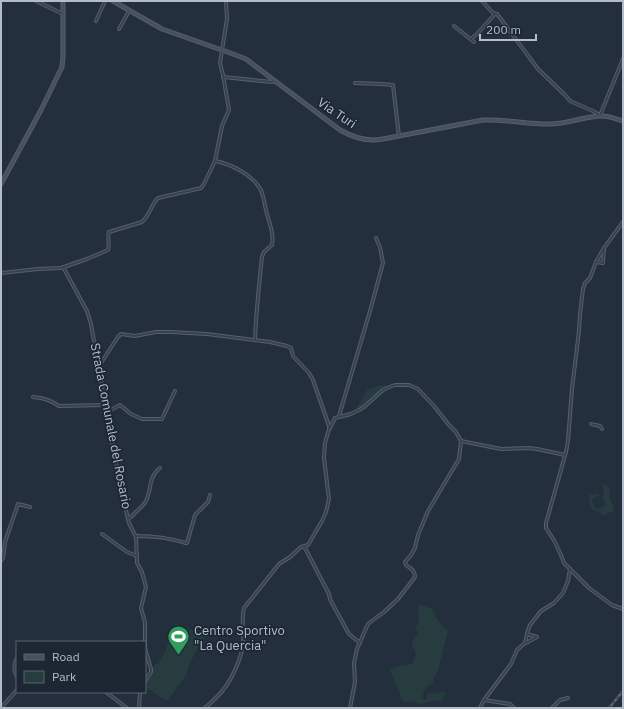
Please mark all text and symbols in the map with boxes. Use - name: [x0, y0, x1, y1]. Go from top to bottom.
- scale bar: [480, 16, 536, 42]
- text: 200 m: [486, 22, 521, 37]
- street label: Via Turi: [314, 94, 360, 132]
- street label: Strada Comunale del Rosario: [87, 342, 135, 510]
- place label: Centro Sportivo "La Quercia": [194, 622, 285, 654]
- sports icon: Centro Sportivo "La Quercia": [165, 624, 191, 657]
- legend: [16, 641, 146, 693]
- text: Road: [52, 649, 80, 664]
- text: Park: [52, 669, 77, 684]

